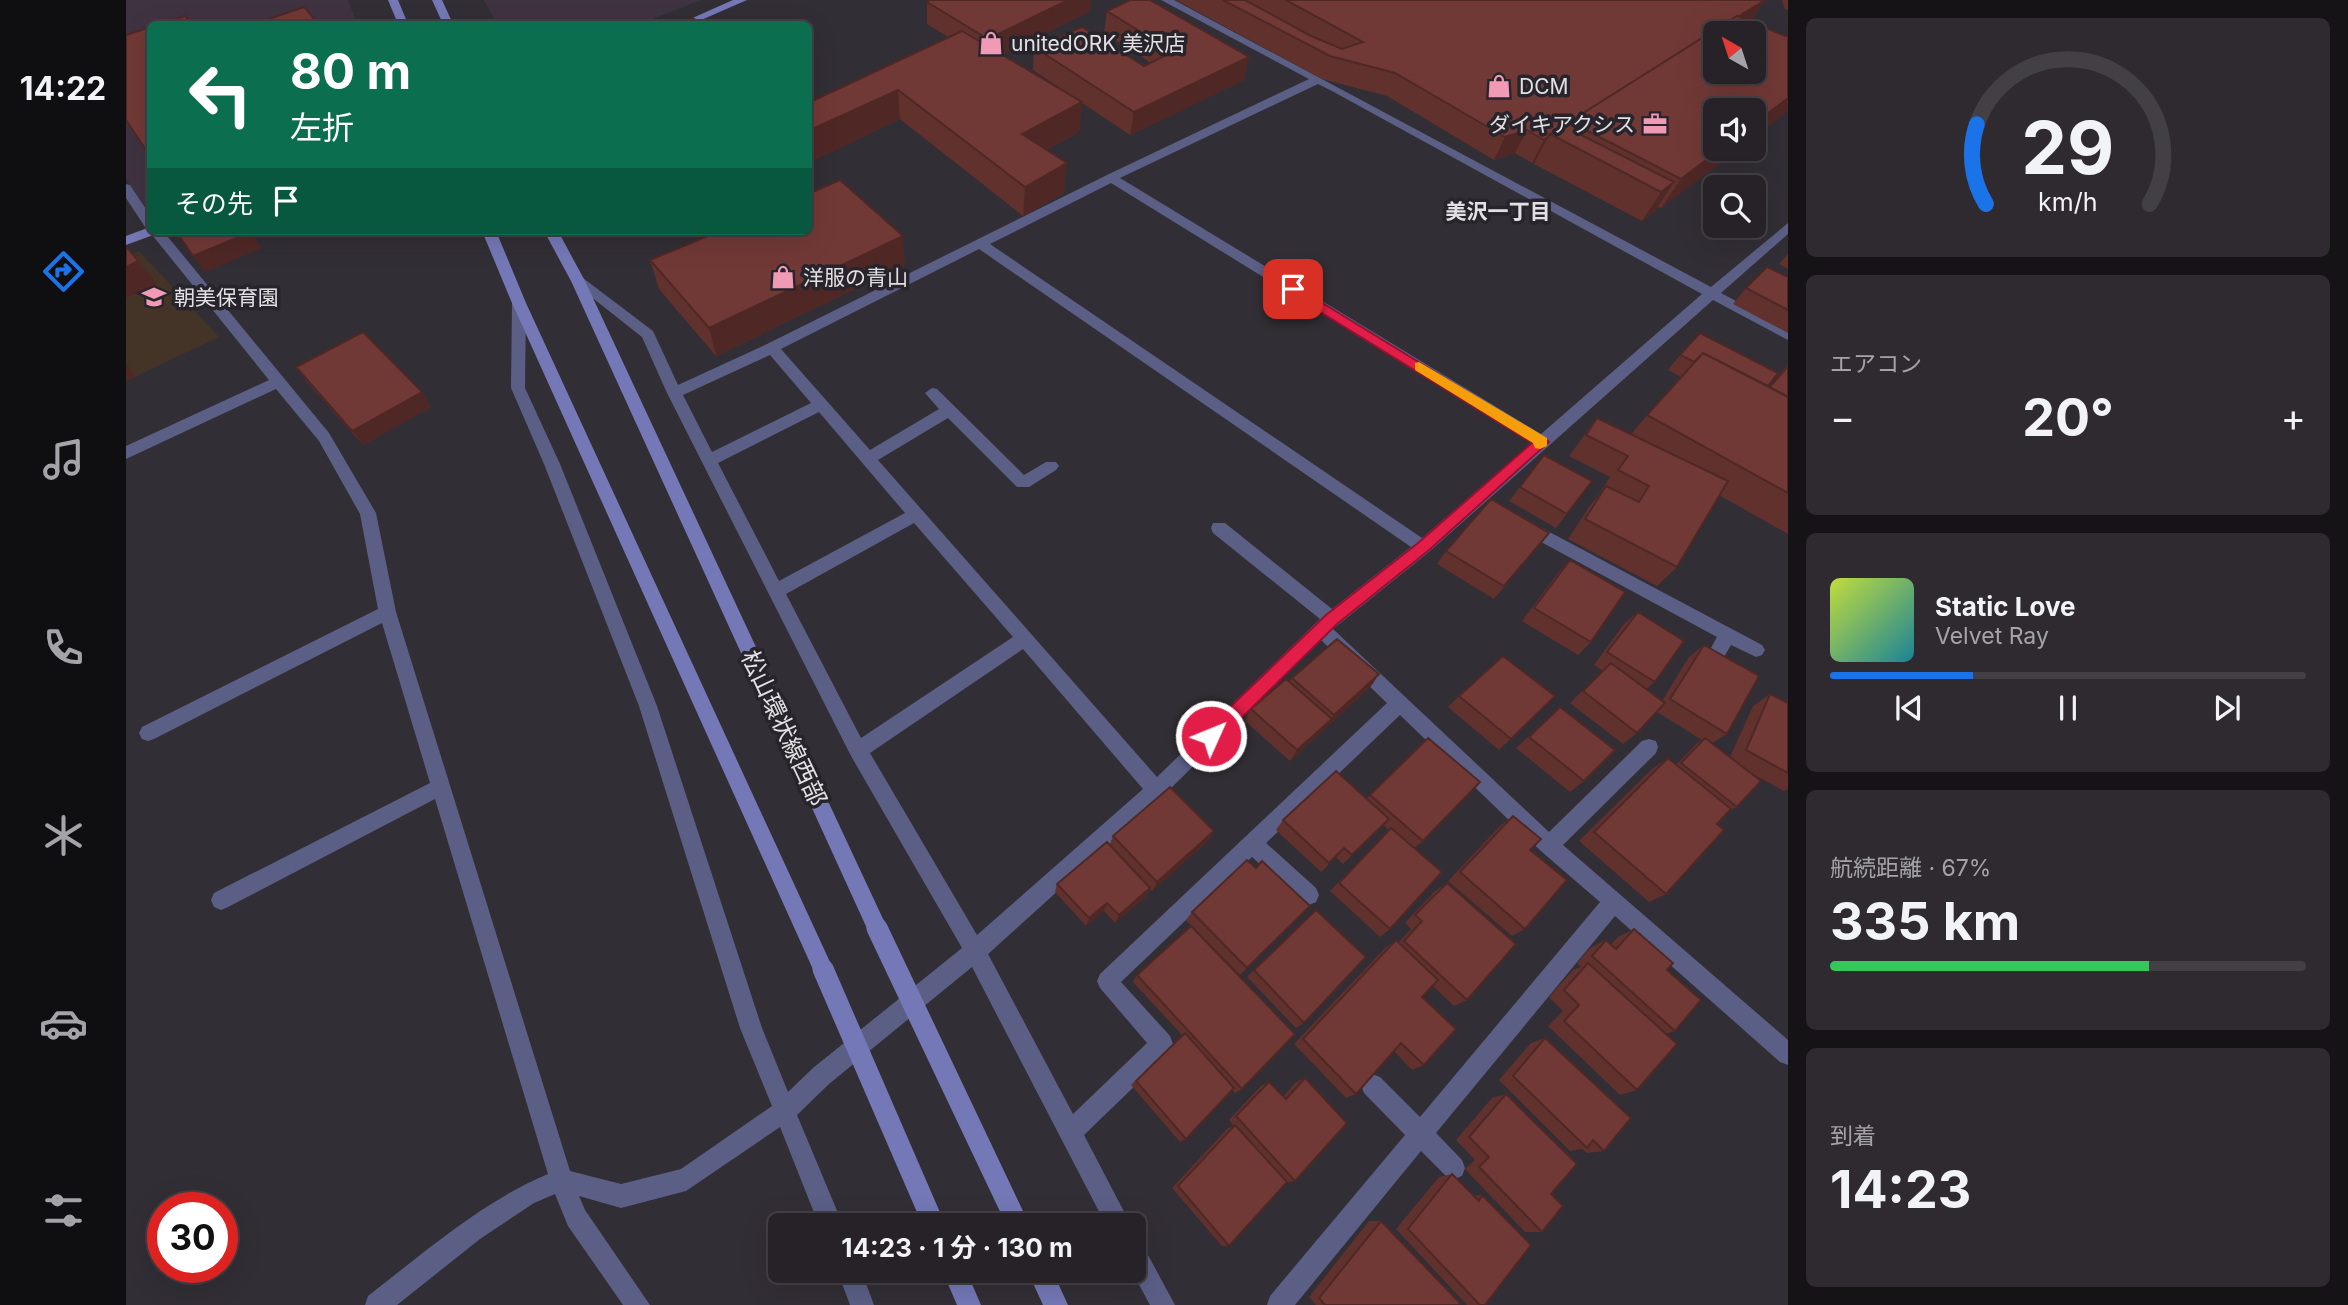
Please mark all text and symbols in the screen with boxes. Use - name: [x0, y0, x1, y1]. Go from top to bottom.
- north arrow: [1703, 21, 1766, 84]
- map controls: [1703, 21, 1766, 238]
- shop icon: unitedORK 美沢店: [977, 29, 1005, 57]
- place label: unitedORK 美沢店: [1011, 31, 1185, 56]
- text: 80 m: [290, 42, 411, 101]
- icon: left: [175, 49, 266, 140]
- text: 14:22: [20, 69, 106, 108]
- shop icon: DCM: [1485, 72, 1513, 100]
- place label: DCM: [1519, 74, 1568, 99]
- button: sound: [1703, 98, 1766, 161]
- text: 29: [2021, 103, 2115, 192]
- text: 左折: [290, 108, 354, 147]
- office icon: ダイキアクシス: [1641, 110, 1669, 138]
- place label: ダイキアクシス: [1489, 112, 1635, 137]
- button: search: [1703, 175, 1766, 238]
- icon: arrive: [267, 182, 305, 220]
- text: km/h: [2038, 187, 2098, 217]
- text: その先: [175, 188, 253, 219]
- district label: 美沢一丁目: [1446, 199, 1551, 224]
- icon: directions: [39, 247, 88, 296]
- pin: [1263, 259, 1323, 319]
- shop icon: 洋服の青山: [769, 263, 797, 291]
- place label: 洋服の青山: [803, 265, 908, 290]
- icon: arrive: [1274, 270, 1312, 308]
- school or university icon: 朝美保育園: [140, 283, 168, 311]
- place label: 朝美保育園: [174, 285, 279, 310]
- text: エアコン: [1830, 350, 1922, 378]
- text: 20°: [2022, 386, 2114, 449]
- text: −: [1830, 394, 1855, 440]
- text: +: [2281, 394, 2306, 440]
- icon: music: [39, 435, 88, 484]
- text: Static Love: [1935, 591, 2076, 622]
- text: Velvet Ray: [1935, 622, 2049, 650]
- icon: phone: [39, 623, 88, 672]
- street label: 松山環状線西部: [735, 646, 833, 810]
- icon: previous: [1890, 689, 1928, 727]
- icon: pause: [2049, 689, 2087, 727]
- icon: next: [2208, 689, 2246, 727]
- position arrow: [1174, 699, 1248, 773]
- icon: climate: [39, 811, 88, 860]
- text: 航続距離 · 67%: [1830, 854, 1991, 882]
- text: 335 km: [1830, 890, 2020, 953]
- icon: car: [39, 999, 88, 1048]
- text: 到着: [1830, 1122, 1876, 1150]
- text: 14:23: [1830, 1158, 1971, 1221]
- icon: filters: [39, 1186, 88, 1235]
- speed limit sign: 30: [147, 1192, 238, 1283]
- text: 14:23 · 1 分 · 130 m: [841, 1232, 1073, 1263]

